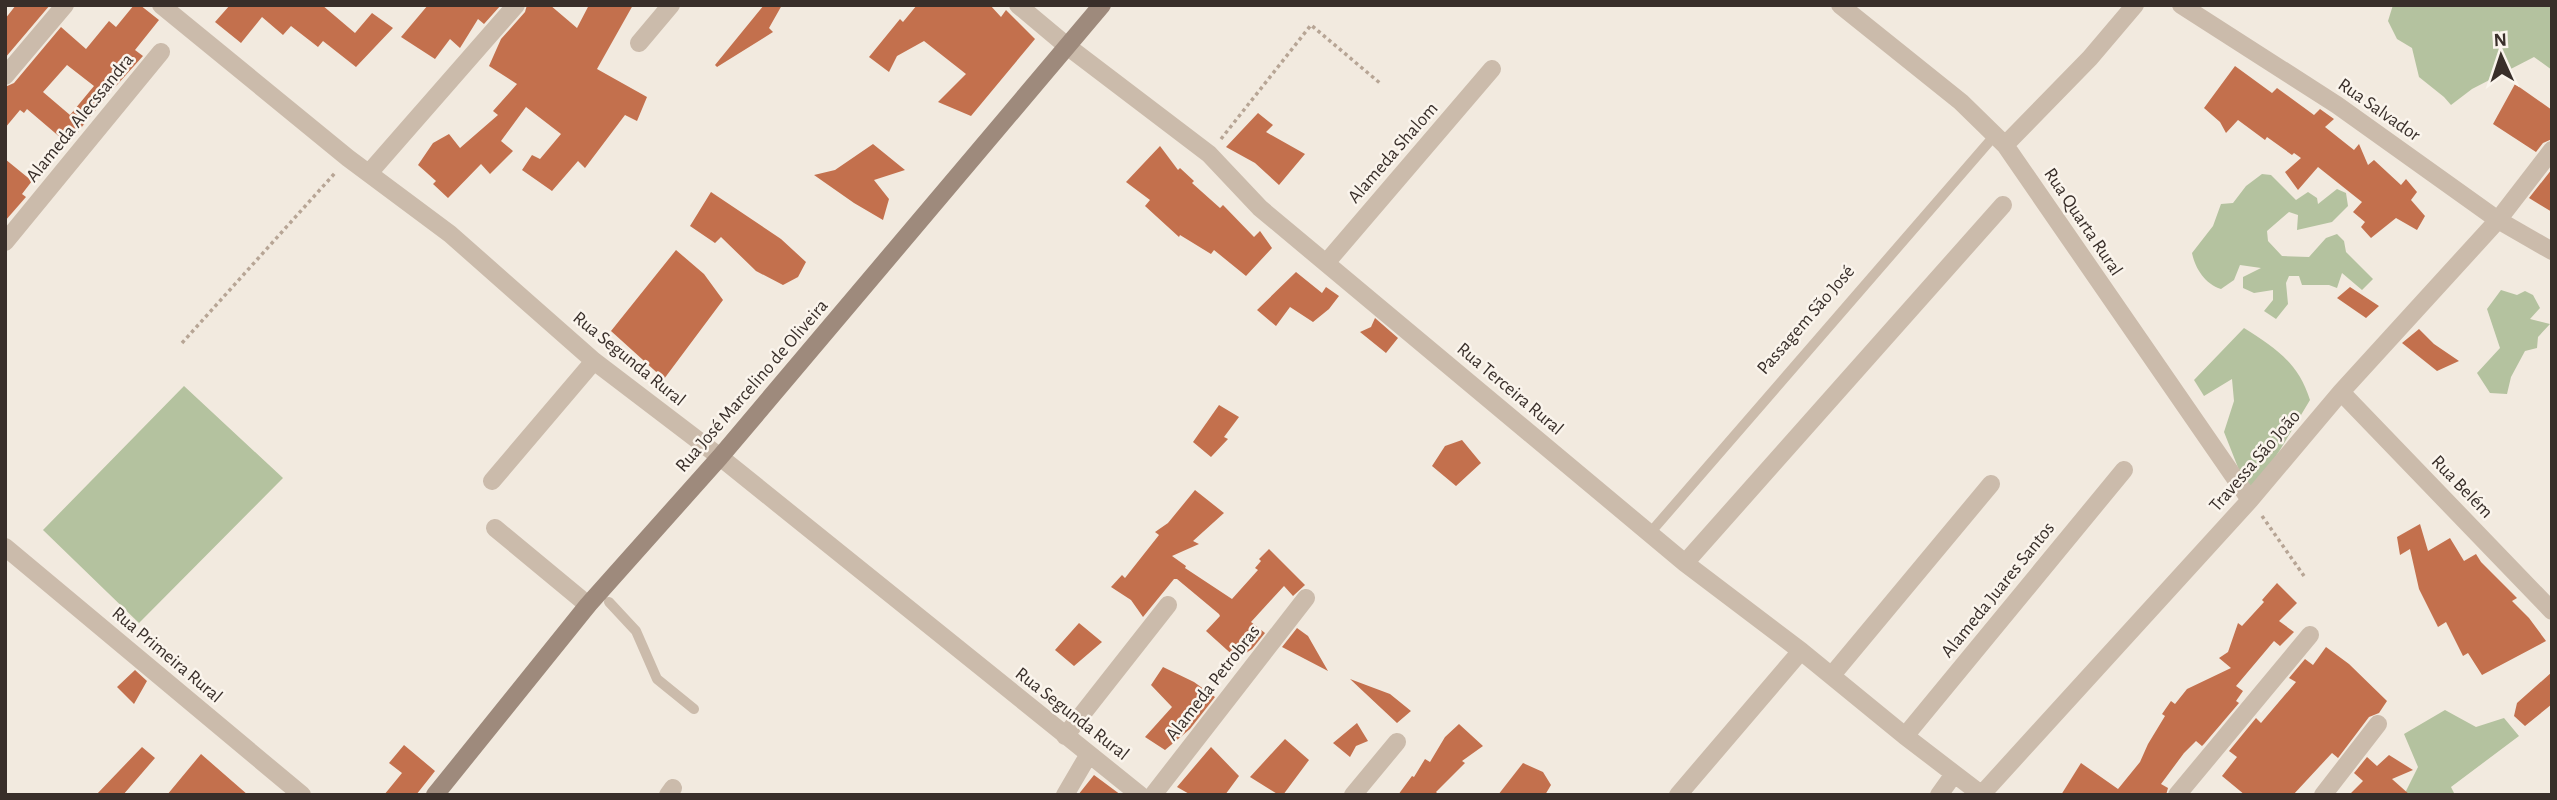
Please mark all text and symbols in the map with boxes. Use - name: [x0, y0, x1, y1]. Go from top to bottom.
- north arrow: [2466, 21, 2536, 91]
- text: N: [2493, 31, 2507, 50]
- street label: Alameda Alecssandra: [23, 50, 137, 186]
- street label: Rua Salvador: [2334, 75, 2424, 145]
- street label: Alameda Shalom: [1344, 99, 1442, 207]
- street label: Rua Quarta Rural: [2040, 165, 2126, 279]
- street label: Passagem São José: [1754, 262, 1858, 378]
- street label: Rua José Marcelino de Oliveira: [672, 296, 832, 476]
- street label: Rua Segunda Rural: [569, 308, 689, 410]
- street label: Rua Terceira Rural: [1453, 339, 1567, 439]
- street label: Travessa São João: [2206, 407, 2304, 515]
- street label: Rua Belém: [2428, 452, 2496, 522]
- street label: Alameda Juares Santos: [1938, 519, 2058, 661]
- street label: Rua Primeira Rural: [108, 603, 226, 707]
- street label: Alameda Petrobras: [1162, 622, 1264, 744]
- street label: Rua Segunda Rural: [1012, 664, 1132, 764]

